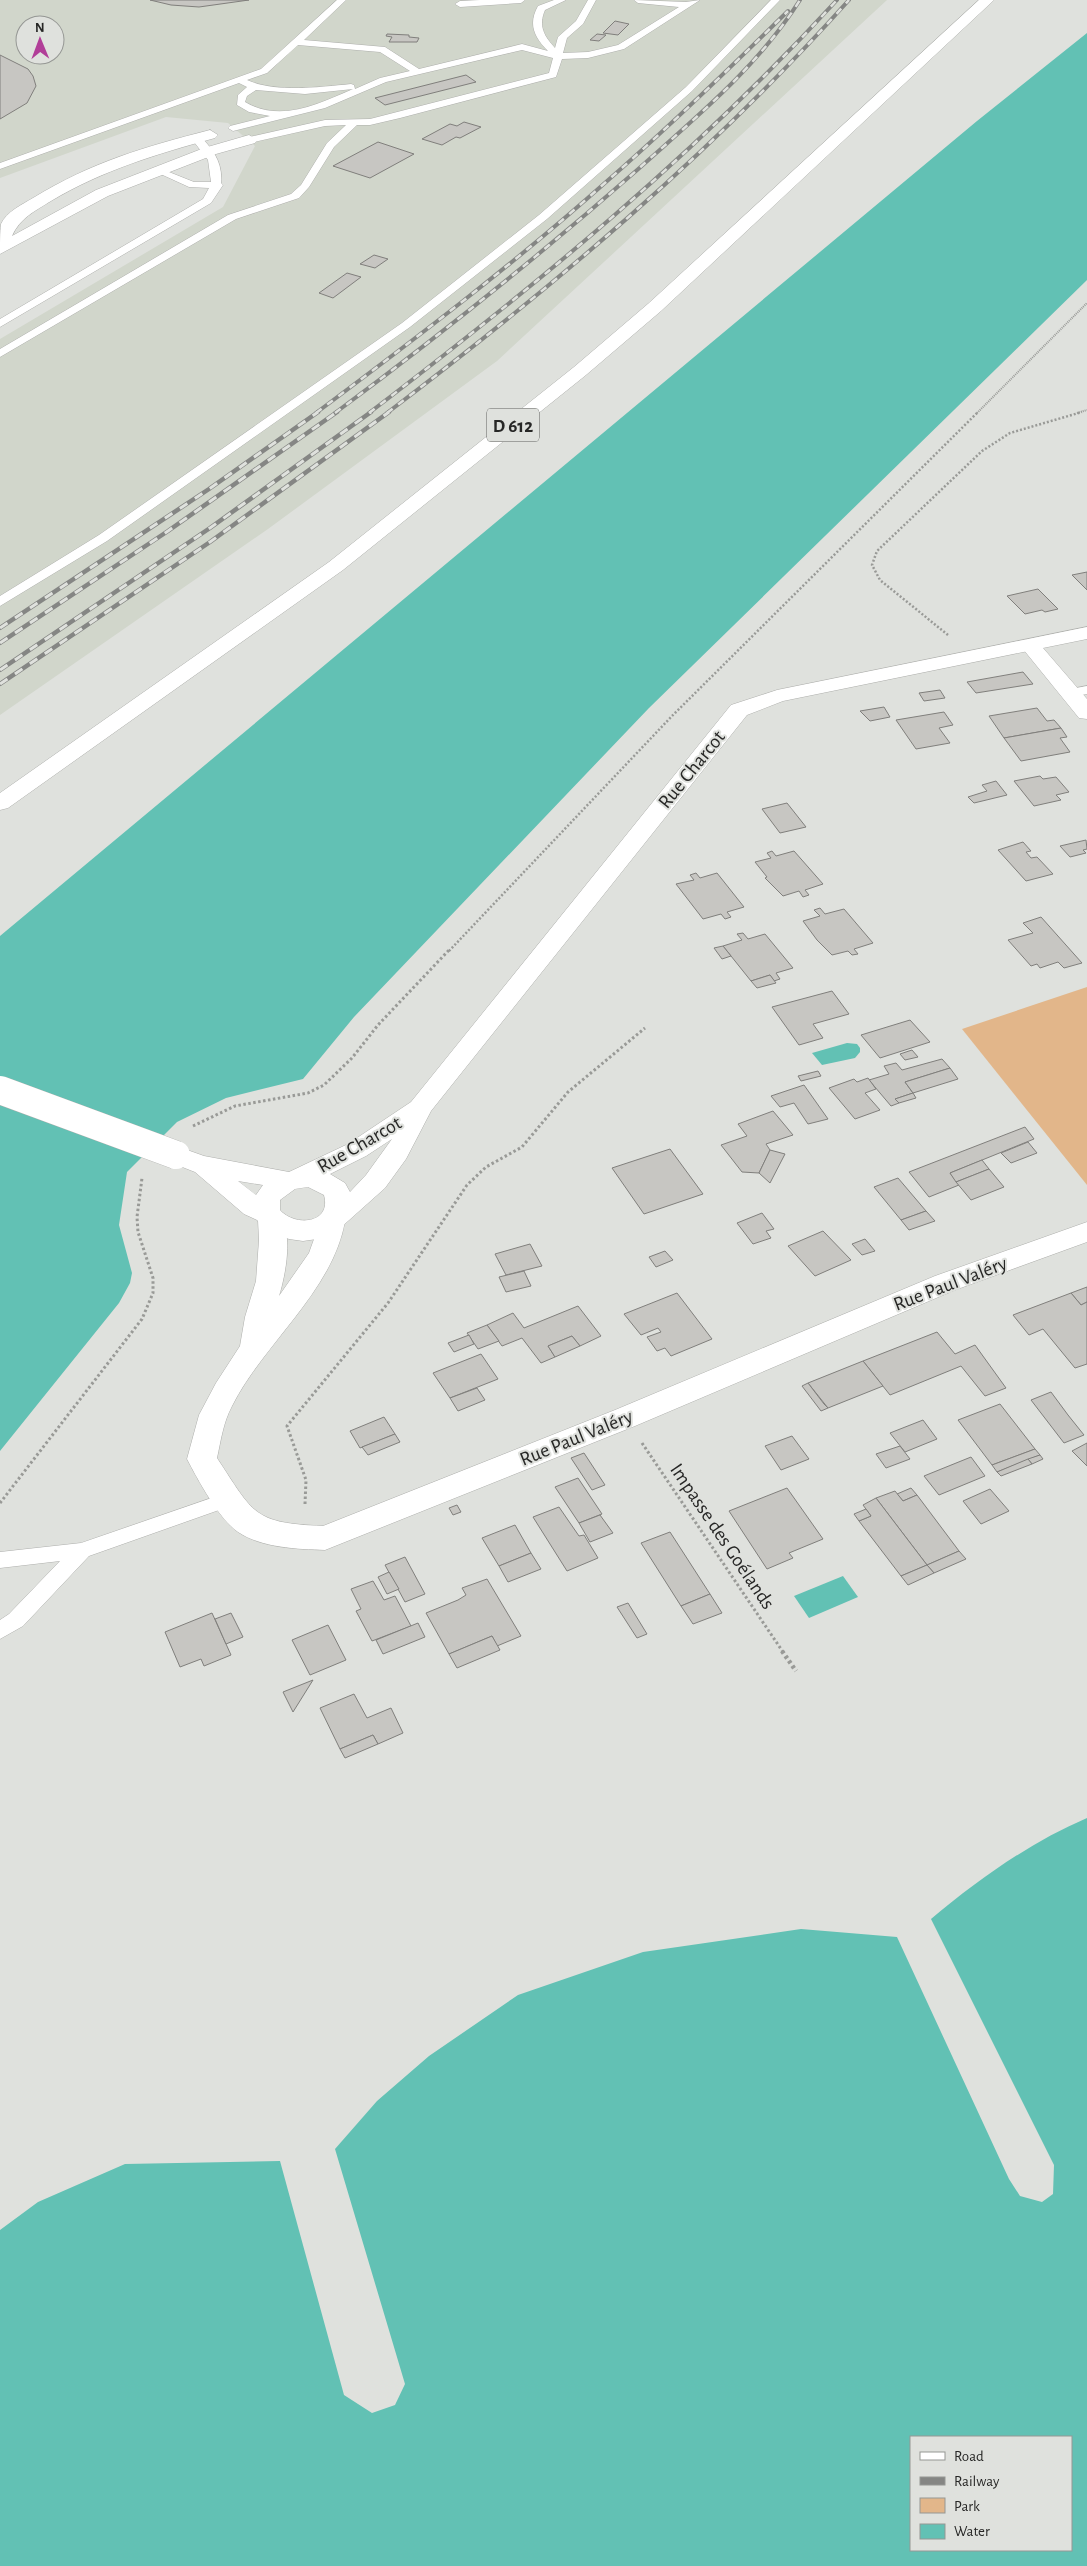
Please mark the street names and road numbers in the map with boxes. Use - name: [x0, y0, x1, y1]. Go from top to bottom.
- road number: D 612: [487, 408, 539, 442]
- street label: Rue Charcot: [655, 726, 729, 812]
- street label: Rue Charcot: [314, 1113, 406, 1177]
- street label: Rue Paul Valéry: [891, 1253, 1010, 1315]
- street label: Rue Paul Valéry: [517, 1406, 636, 1470]
- street label: Impasse des Goélands: [666, 1460, 778, 1613]

